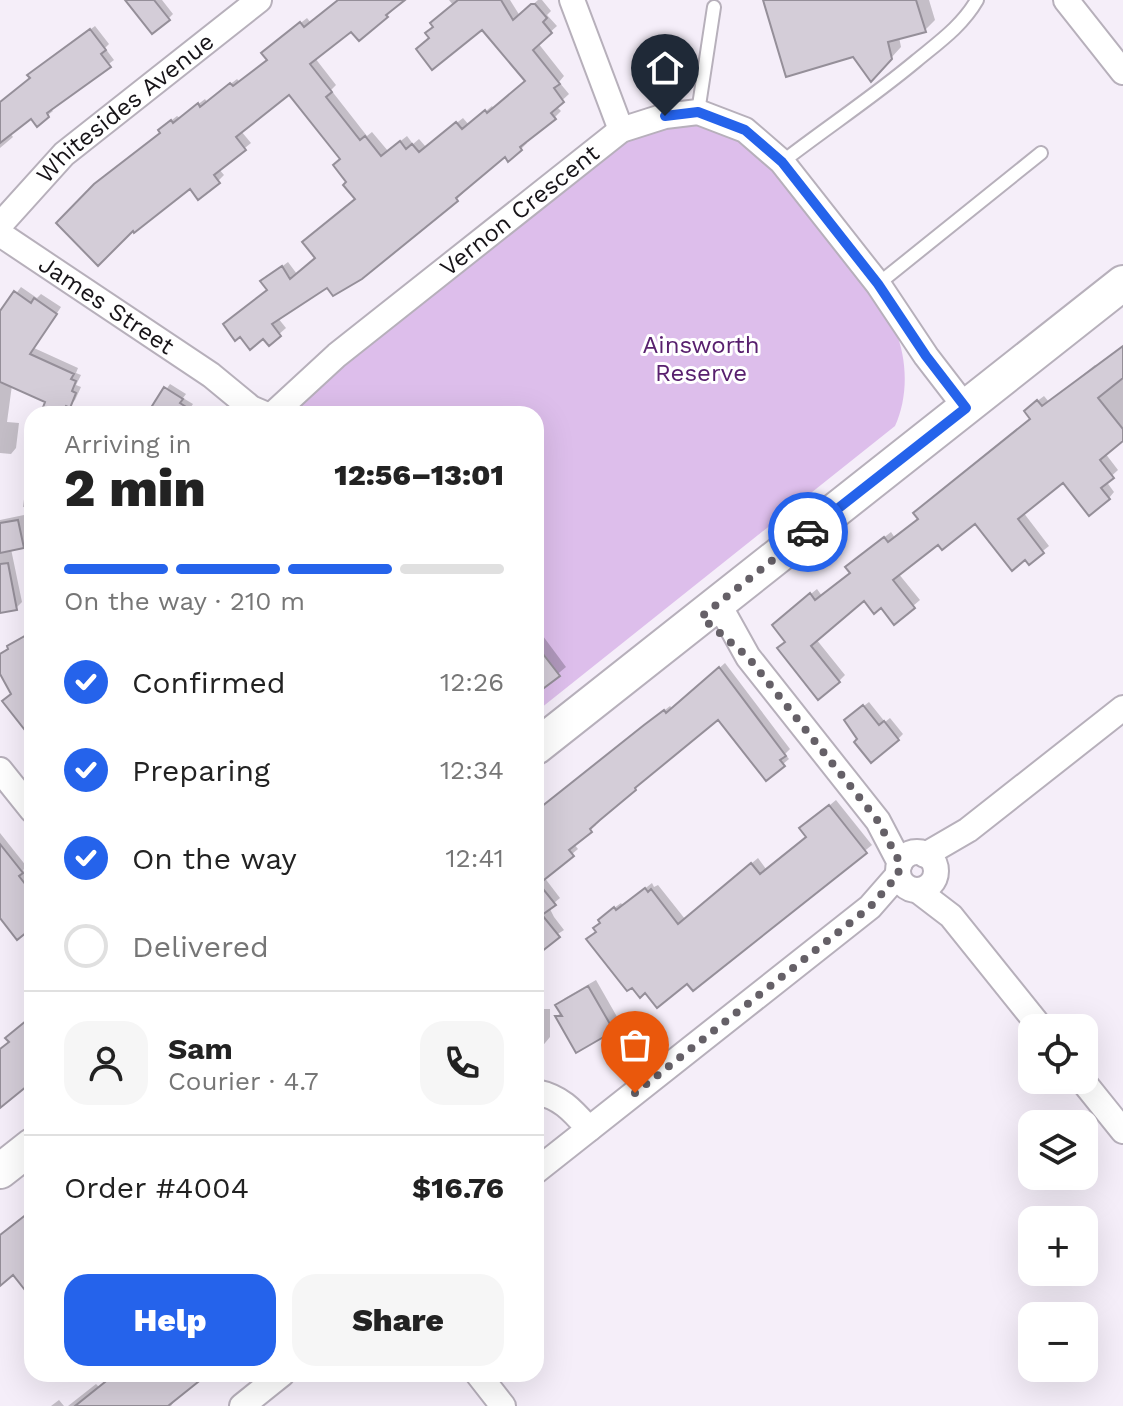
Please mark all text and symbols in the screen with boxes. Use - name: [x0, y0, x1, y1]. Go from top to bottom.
- street label: Whitesides Avenue: [31, 27, 219, 189]
- pin: [631, 34, 699, 116]
- icon: home: [643, 46, 687, 90]
- street label: Vernon Crescent: [435, 139, 605, 282]
- street label: James Street: [34, 250, 179, 360]
- park label: Ainsworth Reserve: [642, 331, 760, 387]
- text: Arriving in: [64, 429, 192, 459]
- text: 12:56–13:01: [334, 457, 504, 492]
- text: 2 min: [64, 458, 206, 519]
- courier: [768, 492, 848, 572]
- icon: car: [786, 510, 830, 554]
- text: On the way · 210 m: [64, 586, 305, 616]
- icon: check: [64, 660, 108, 704]
- text: Confirmed: [132, 665, 286, 700]
- text: 12:26: [440, 667, 504, 697]
- icon: check: [64, 748, 108, 792]
- text: Preparing: [132, 753, 270, 788]
- text: 12:34: [440, 755, 504, 785]
- icon: check: [64, 836, 108, 880]
- text: On the way: [132, 841, 297, 876]
- text: 12:41: [445, 843, 504, 873]
- text: Delivered: [132, 929, 269, 964]
- pin: [601, 1011, 669, 1093]
- map controls: [1018, 1014, 1098, 1382]
- button: locate: [1018, 1014, 1098, 1094]
- button: person: [64, 1021, 148, 1105]
- button: phone: [420, 1021, 504, 1105]
- icon: bag: [613, 1023, 657, 1067]
- text: Sam: [168, 1031, 233, 1066]
- text: Courier · 4.7: [168, 1066, 318, 1096]
- button: layers: [1018, 1110, 1098, 1190]
- text: Order #4004: [64, 1170, 249, 1205]
- text: $16.76: [412, 1170, 504, 1205]
- button: +: [1018, 1206, 1098, 1286]
- button: Help: [64, 1274, 276, 1366]
- button: Share: [292, 1274, 504, 1366]
- button: −: [1018, 1302, 1098, 1382]

